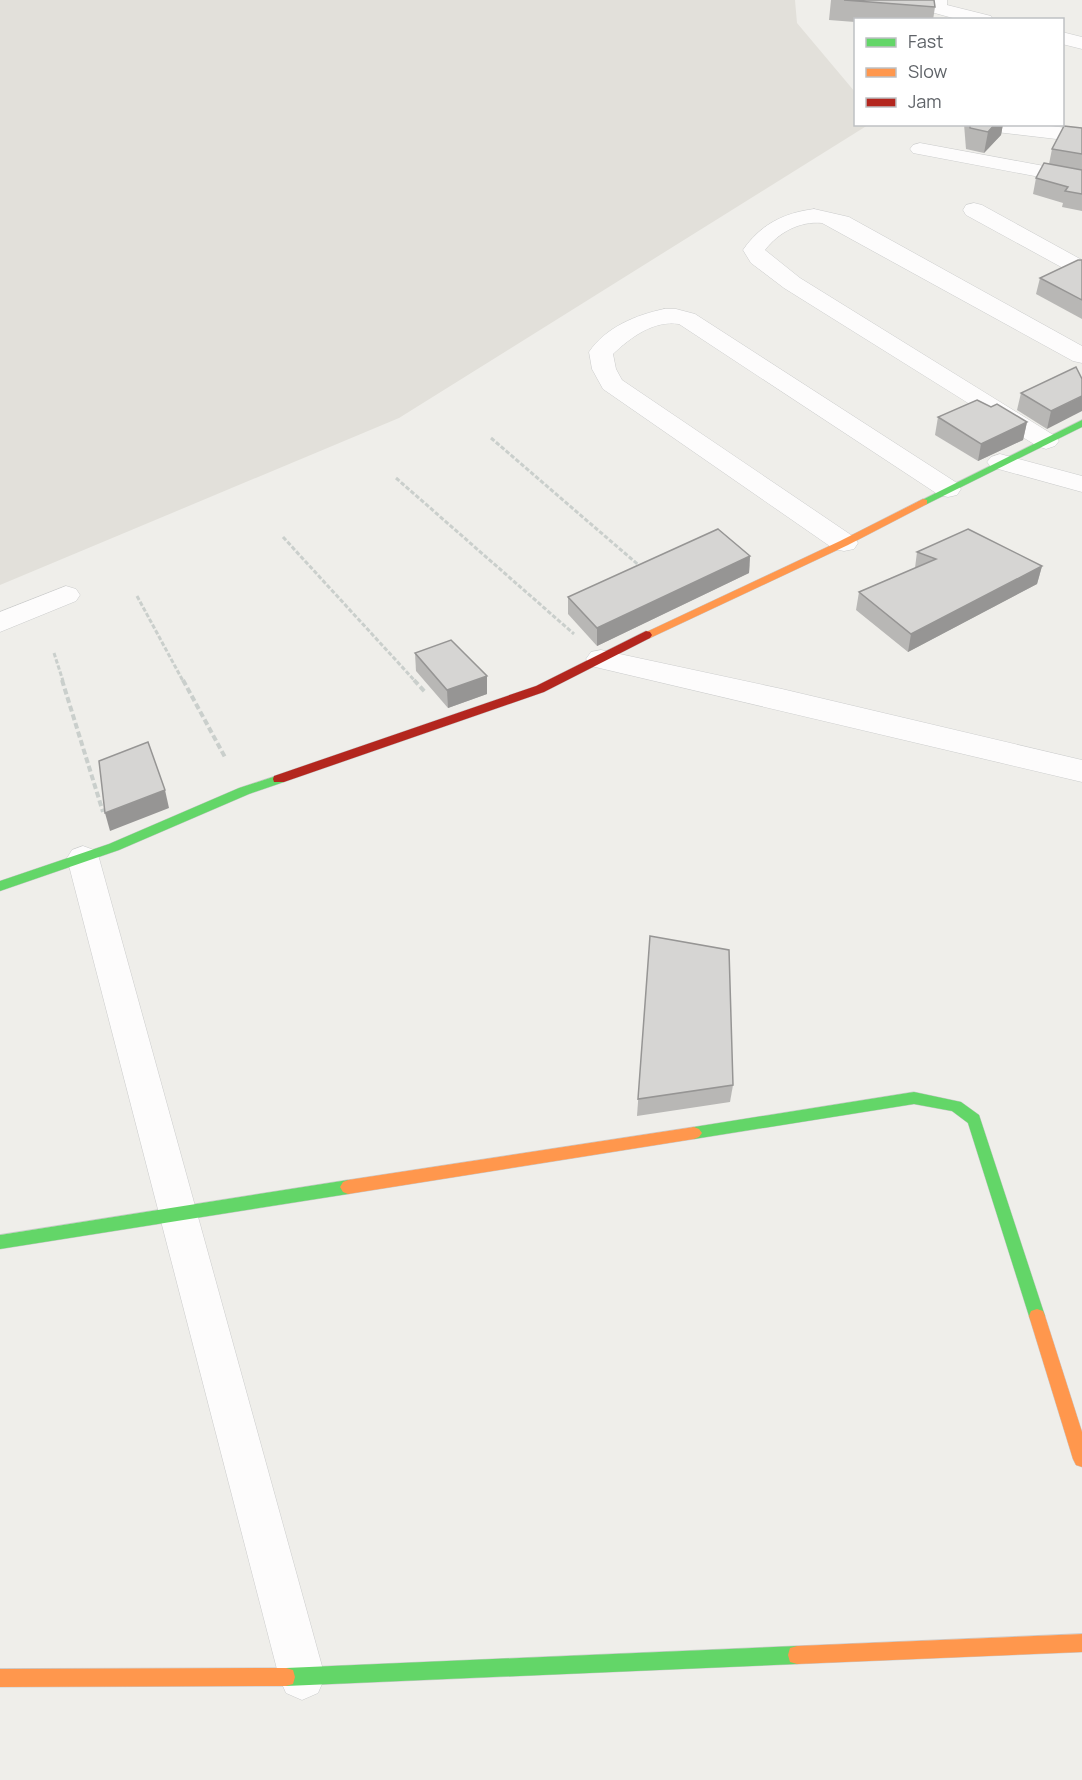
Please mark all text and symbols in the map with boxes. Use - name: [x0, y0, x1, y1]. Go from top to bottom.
- legend: [854, 18, 1064, 126]
- text: Fast: [908, 29, 943, 53]
- text: Slow: [908, 59, 948, 83]
- text: Jam: [908, 89, 942, 113]

